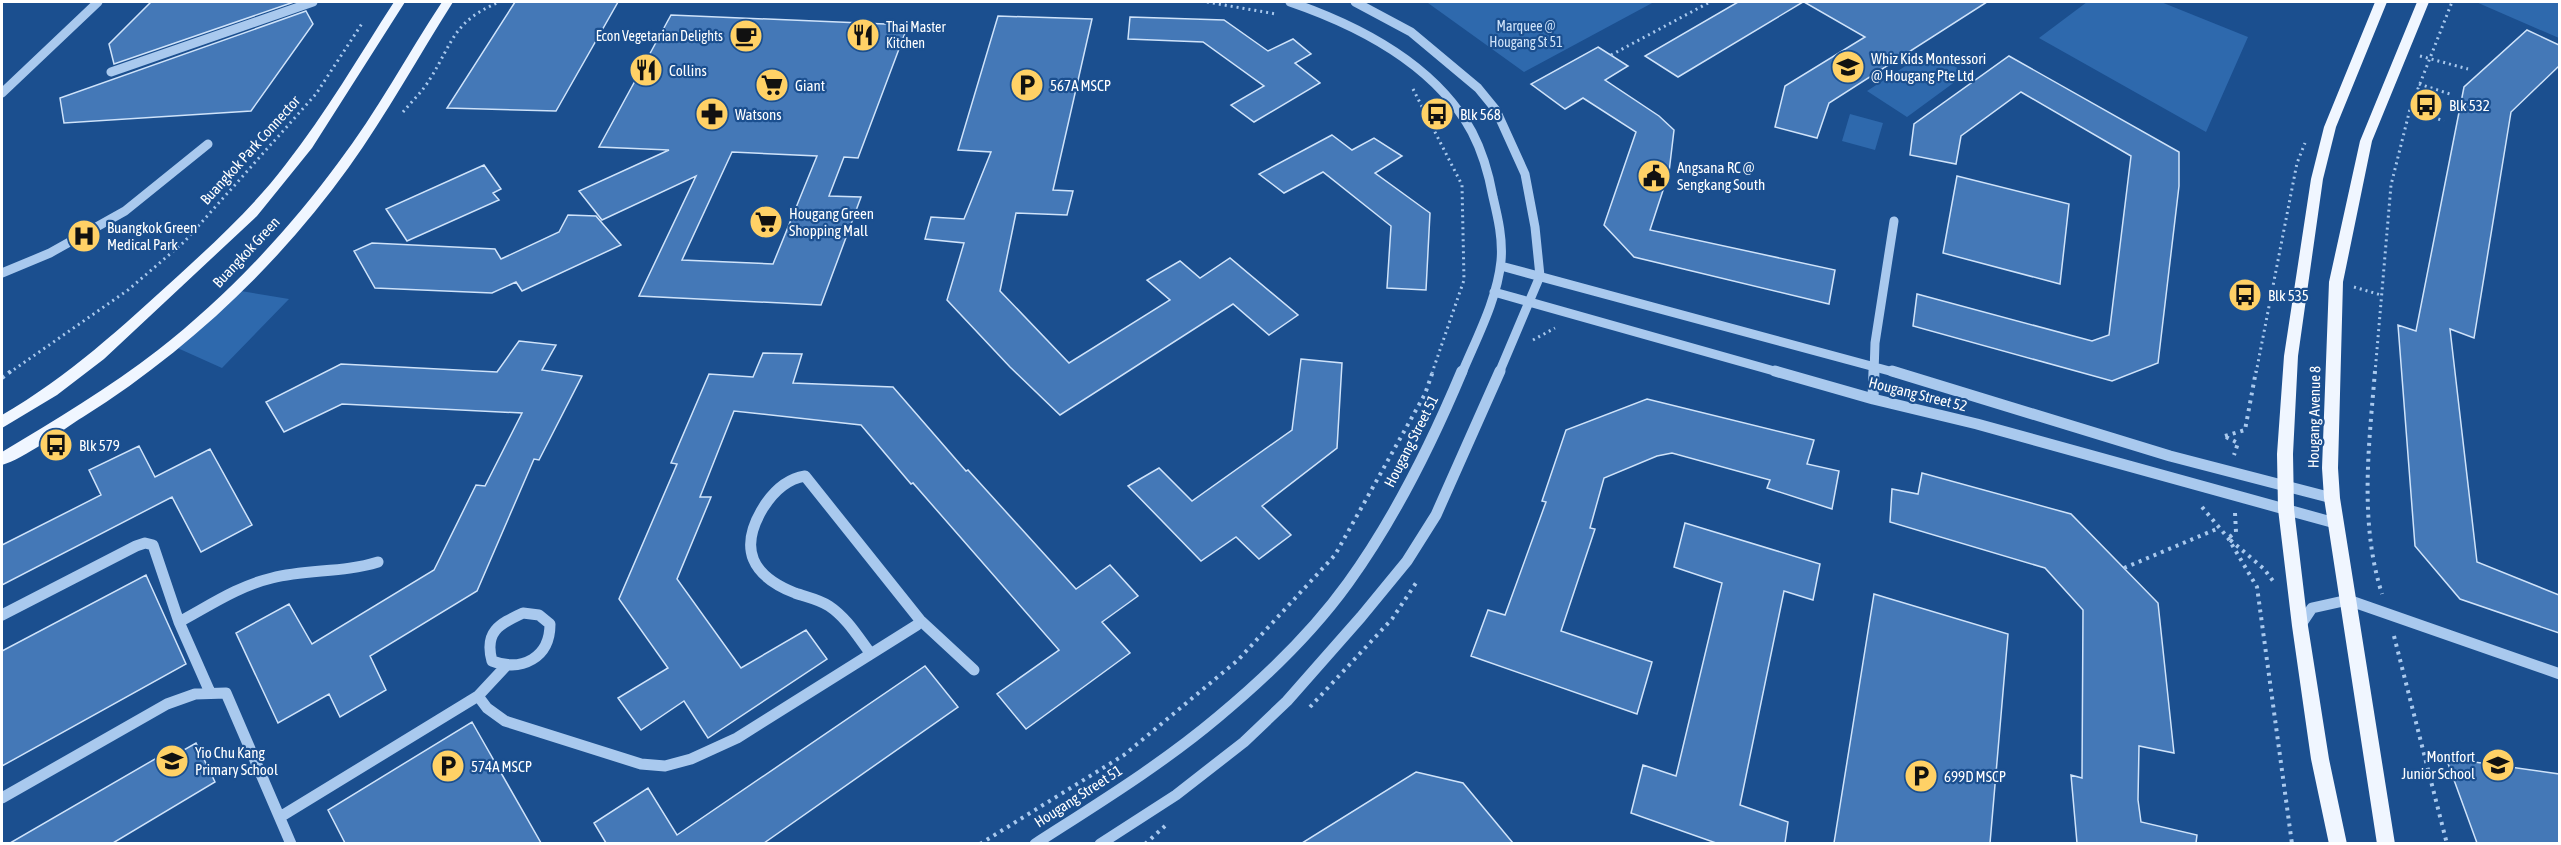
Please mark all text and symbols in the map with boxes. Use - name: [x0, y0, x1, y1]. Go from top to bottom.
- restaurant icon: Thai Master Kitchen: [845, 17, 881, 53]
- cafe icon: Econ Vegetarian Delights: [728, 18, 764, 54]
- park label: Marquee @ Hougang St 51: [1489, 18, 1563, 50]
- place label: Thai Master Kitchen: [886, 19, 946, 51]
- place label: Econ Vegetarian Delights: [596, 28, 723, 44]
- school or university icon: Whiz Kids Montessori @ Hougang Pte Ltd: [1830, 49, 1866, 85]
- place label: Whiz Kids Montessori @ Hougang Pte Ltd: [1871, 50, 1986, 84]
- restaurant icon: Collins: [628, 52, 664, 88]
- place label: Collins: [669, 62, 707, 79]
- supermarket icon: Giant: [754, 67, 790, 103]
- parking icon: 567A MSCP: [1009, 67, 1045, 103]
- place label: Giant: [795, 77, 825, 94]
- place label: 567A MSCP: [1050, 77, 1111, 94]
- bus stop icon: Blk 532: [2408, 87, 2444, 123]
- street label: Buangkok Park Connector: [197, 92, 304, 208]
- pharmacy icon: Watsons: [694, 96, 730, 132]
- bus stop icon: Blk 568: [1419, 96, 1455, 132]
- place label: Blk 532: [2449, 97, 2490, 114]
- place label: Watsons: [735, 106, 782, 123]
- place label: Blk 568: [1460, 106, 1501, 123]
- public building icon: Angsana RC @ Sengkang South: [1636, 158, 1672, 194]
- place label: Angsana RC @ Sengkang South: [1677, 159, 1765, 193]
- supermarket icon: Hougang Green Shopping Mall: [748, 204, 784, 240]
- place label: Hougang Green Shopping Mall: [789, 205, 874, 239]
- street label: Buangkok Green: [209, 213, 283, 291]
- hospital icon: Buangkok Green Medical Park: [66, 218, 102, 254]
- place label: Buangkok Green Medical Park: [107, 219, 197, 253]
- bus stop icon: Blk 535: [2227, 277, 2263, 313]
- place label: Blk 535: [2268, 287, 2309, 304]
- street label: Hougang Avenue 8: [2305, 366, 2323, 468]
- street label: Hougang Street 52: [1867, 374, 1969, 414]
- street label: Hougang Street 51: [1381, 392, 1441, 490]
- bus stop icon: Blk 579: [38, 427, 74, 463]
- place label: Blk 579: [79, 437, 120, 454]
- school or university icon: Yio Chu Kang Primary School: [154, 743, 190, 779]
- place label: Yio Chu Kang Primary School: [195, 744, 278, 778]
- school or university icon: Montfort Junior School: [2480, 747, 2516, 783]
- parking icon: 574A MSCP: [430, 748, 466, 784]
- place label: Montfort Junior School: [2401, 748, 2475, 782]
- place label: 574A MSCP: [471, 758, 532, 775]
- parking icon: 699D MSCP: [1903, 758, 1939, 794]
- street label: Hougang Street 51: [1031, 761, 1125, 831]
- place label: 699D MSCP: [1944, 768, 2006, 785]

